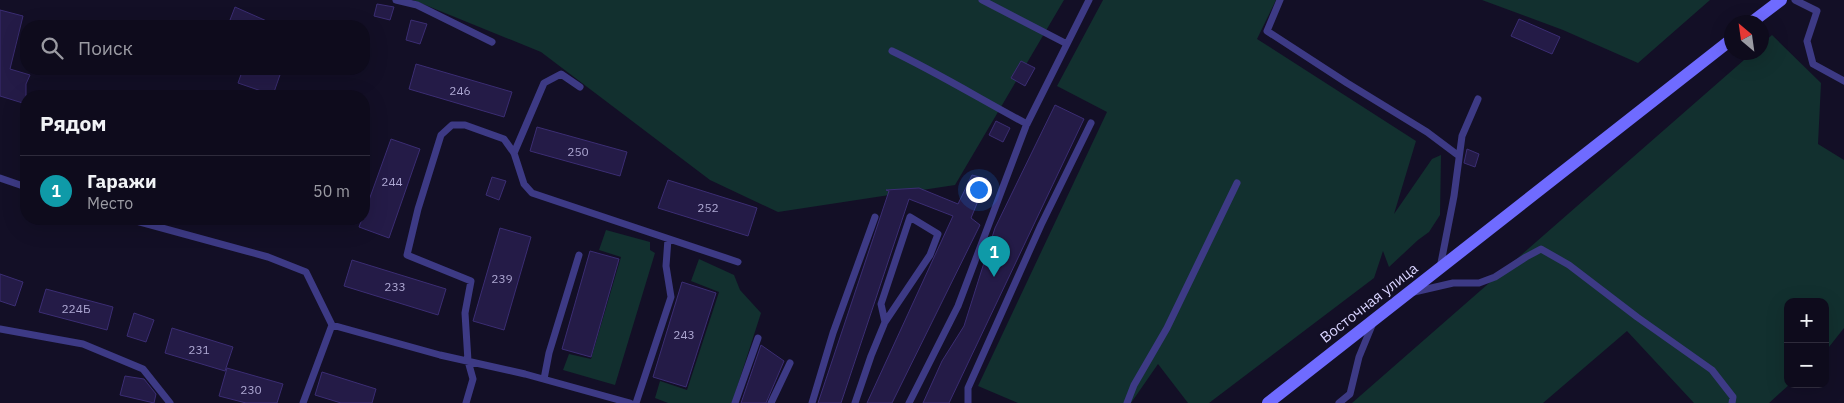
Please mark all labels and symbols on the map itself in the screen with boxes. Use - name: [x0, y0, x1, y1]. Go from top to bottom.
- north arrow: [1724, 15, 1769, 60]
- house number: 246: [449, 83, 471, 98]
- house number: 250: [567, 144, 589, 159]
- house number: 244: [381, 174, 403, 189]
- your location: [966, 177, 992, 203]
- house number: 252: [697, 200, 719, 215]
- pin: 1: [978, 236, 1010, 277]
- street label: Восточная улица: [1316, 258, 1421, 347]
- house number: 239: [491, 271, 513, 286]
- house number: 233: [384, 279, 406, 294]
- house number: 224Б: [61, 301, 91, 316]
- house number: 243: [673, 327, 695, 342]
- house number: 231: [188, 342, 210, 357]
- house number: 230: [240, 382, 262, 397]

